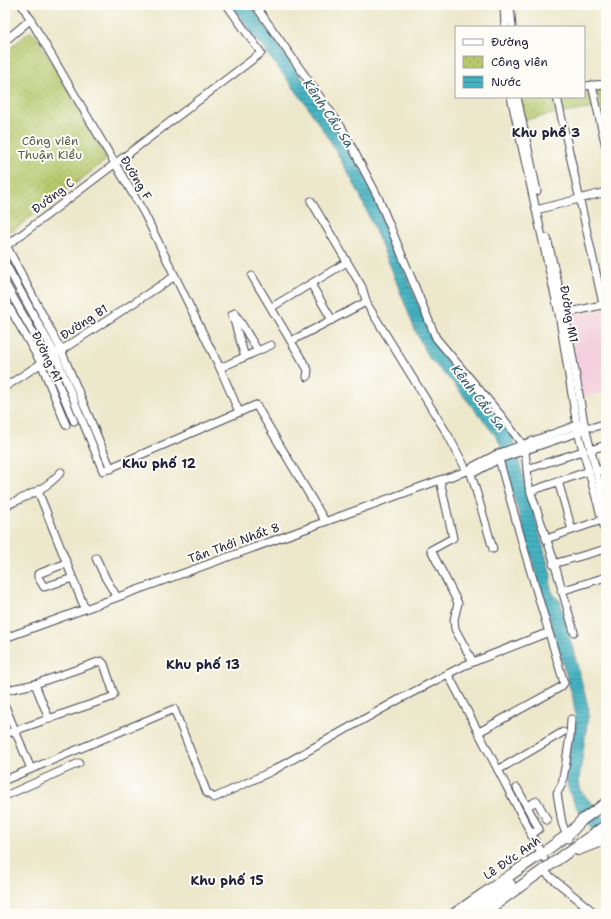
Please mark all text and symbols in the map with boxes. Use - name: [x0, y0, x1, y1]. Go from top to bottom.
- legend: [455, 26, 585, 98]
- text: Đường: [491, 34, 529, 50]
- text: Công viên: [491, 54, 548, 70]
- text: Nước: [491, 74, 521, 90]
- water label: Kênh Cầu Sa: [299, 76, 358, 151]
- district label: Khu phố 3: [512, 124, 580, 141]
- park label: Công viên Thuận Kiều: [18, 133, 82, 163]
- street label: Đường F: [117, 153, 155, 203]
- street label: Đường C: [29, 175, 77, 217]
- street label: Đường M1: [556, 284, 582, 344]
- street label: Đường B1: [57, 301, 111, 343]
- street label: Đường A1: [28, 329, 66, 385]
- water label: Kênh Cầu Sa: [448, 361, 510, 434]
- district label: Khu phố 12: [122, 455, 196, 472]
- street label: Tân Thới Nhất 8: [186, 519, 282, 567]
- district label: Khu phố 13: [166, 656, 240, 673]
- street label: Lê Đức Anh: [480, 832, 544, 884]
- district label: Khu phố 15: [190, 872, 264, 889]

